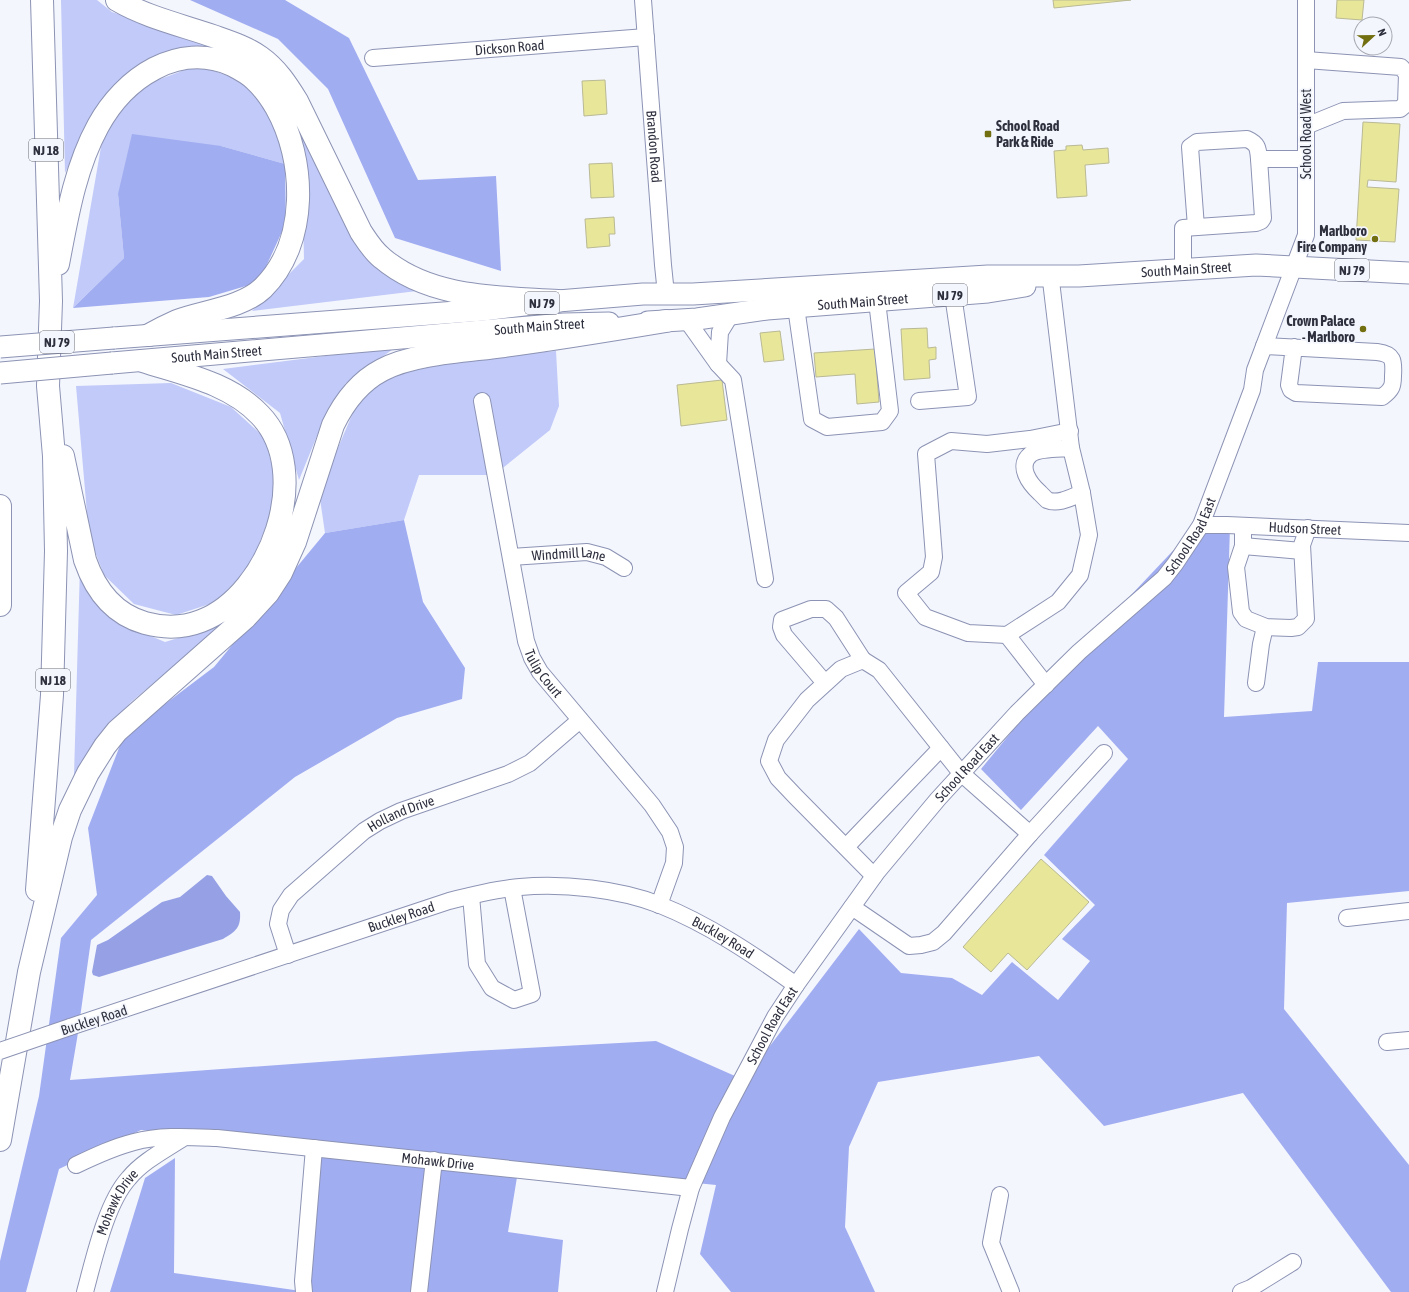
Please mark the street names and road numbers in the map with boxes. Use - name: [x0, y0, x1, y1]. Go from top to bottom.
- street label: Dickson Road: [474, 37, 545, 58]
- street label: School Road West: [1298, 89, 1314, 179]
- street label: Brandon Road: [643, 110, 665, 183]
- road number: NJ 18: [29, 139, 63, 161]
- street label: South Main Street: [1141, 259, 1232, 280]
- road number: NJ 79: [1335, 259, 1369, 281]
- road number: NJ 79: [933, 284, 967, 306]
- street label: South Main Street: [817, 290, 909, 313]
- road number: NJ 79: [525, 292, 559, 314]
- street label: South Main Street: [494, 316, 585, 338]
- road number: NJ 79: [40, 331, 74, 353]
- street label: South Main Street: [171, 342, 262, 366]
- street label: School Road East: [1162, 495, 1219, 578]
- street label: Hudson Street: [1268, 519, 1342, 538]
- street label: Windmill Lane: [531, 544, 608, 565]
- street label: Tulip Court: [522, 647, 566, 701]
- road number: NJ 18: [36, 669, 70, 691]
- street label: School Road East: [932, 730, 1002, 805]
- street label: Holland Drive: [364, 792, 436, 835]
- street label: Buckley Road: [366, 898, 436, 935]
- street label: Buckley Road: [689, 913, 757, 962]
- street label: School Road East: [743, 984, 801, 1067]
- street label: Buckley Road: [59, 1002, 129, 1038]
- street label: Mohawk Drive: [401, 1150, 475, 1173]
- street label: Mohawk Drive: [93, 1166, 141, 1237]

